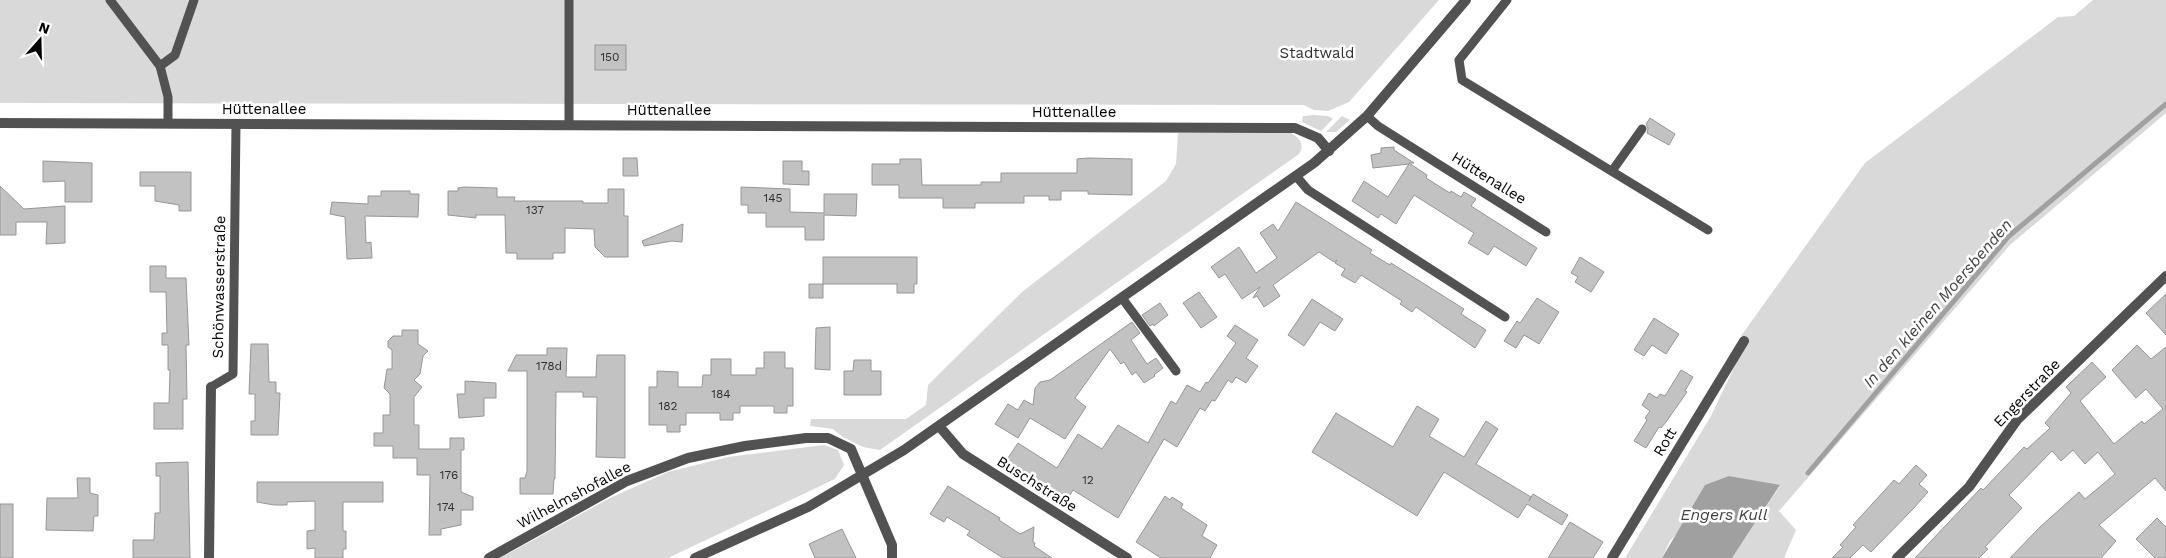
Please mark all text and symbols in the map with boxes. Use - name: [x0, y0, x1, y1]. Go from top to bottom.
- north arrow: [15, 15, 65, 65]
- text: N: [37, 18, 52, 37]
- park label: Stadtwald: [1280, 44, 1354, 62]
- house number: 150: [600, 50, 620, 64]
- street label: Hüttenallee: [222, 100, 306, 118]
- street label: Hüttenallee: [627, 101, 711, 119]
- street label: Hüttenallee: [1032, 103, 1116, 121]
- street label: Hüttenallee: [1448, 148, 1530, 208]
- house number: 145: [764, 191, 783, 205]
- house number: 137: [526, 203, 544, 217]
- street label: Schönwasserstraße: [209, 215, 229, 359]
- water label: In den kleinen Moersbenden: [1859, 215, 2016, 391]
- street label: Engerstraße: [1990, 355, 2064, 431]
- house number: 178d: [536, 359, 562, 373]
- house number: 184: [711, 387, 731, 401]
- house number: 182: [658, 399, 678, 413]
- street label: Rott: [1650, 424, 1681, 460]
- street label: Buschstraße: [994, 452, 1080, 516]
- street label: Wilhelmshofallee: [514, 457, 634, 533]
- house number: 176: [440, 468, 458, 482]
- house number: 12: [1082, 473, 1094, 487]
- house number: 174: [437, 500, 455, 514]
- water label: Engers Kull: [1680, 505, 1768, 524]

